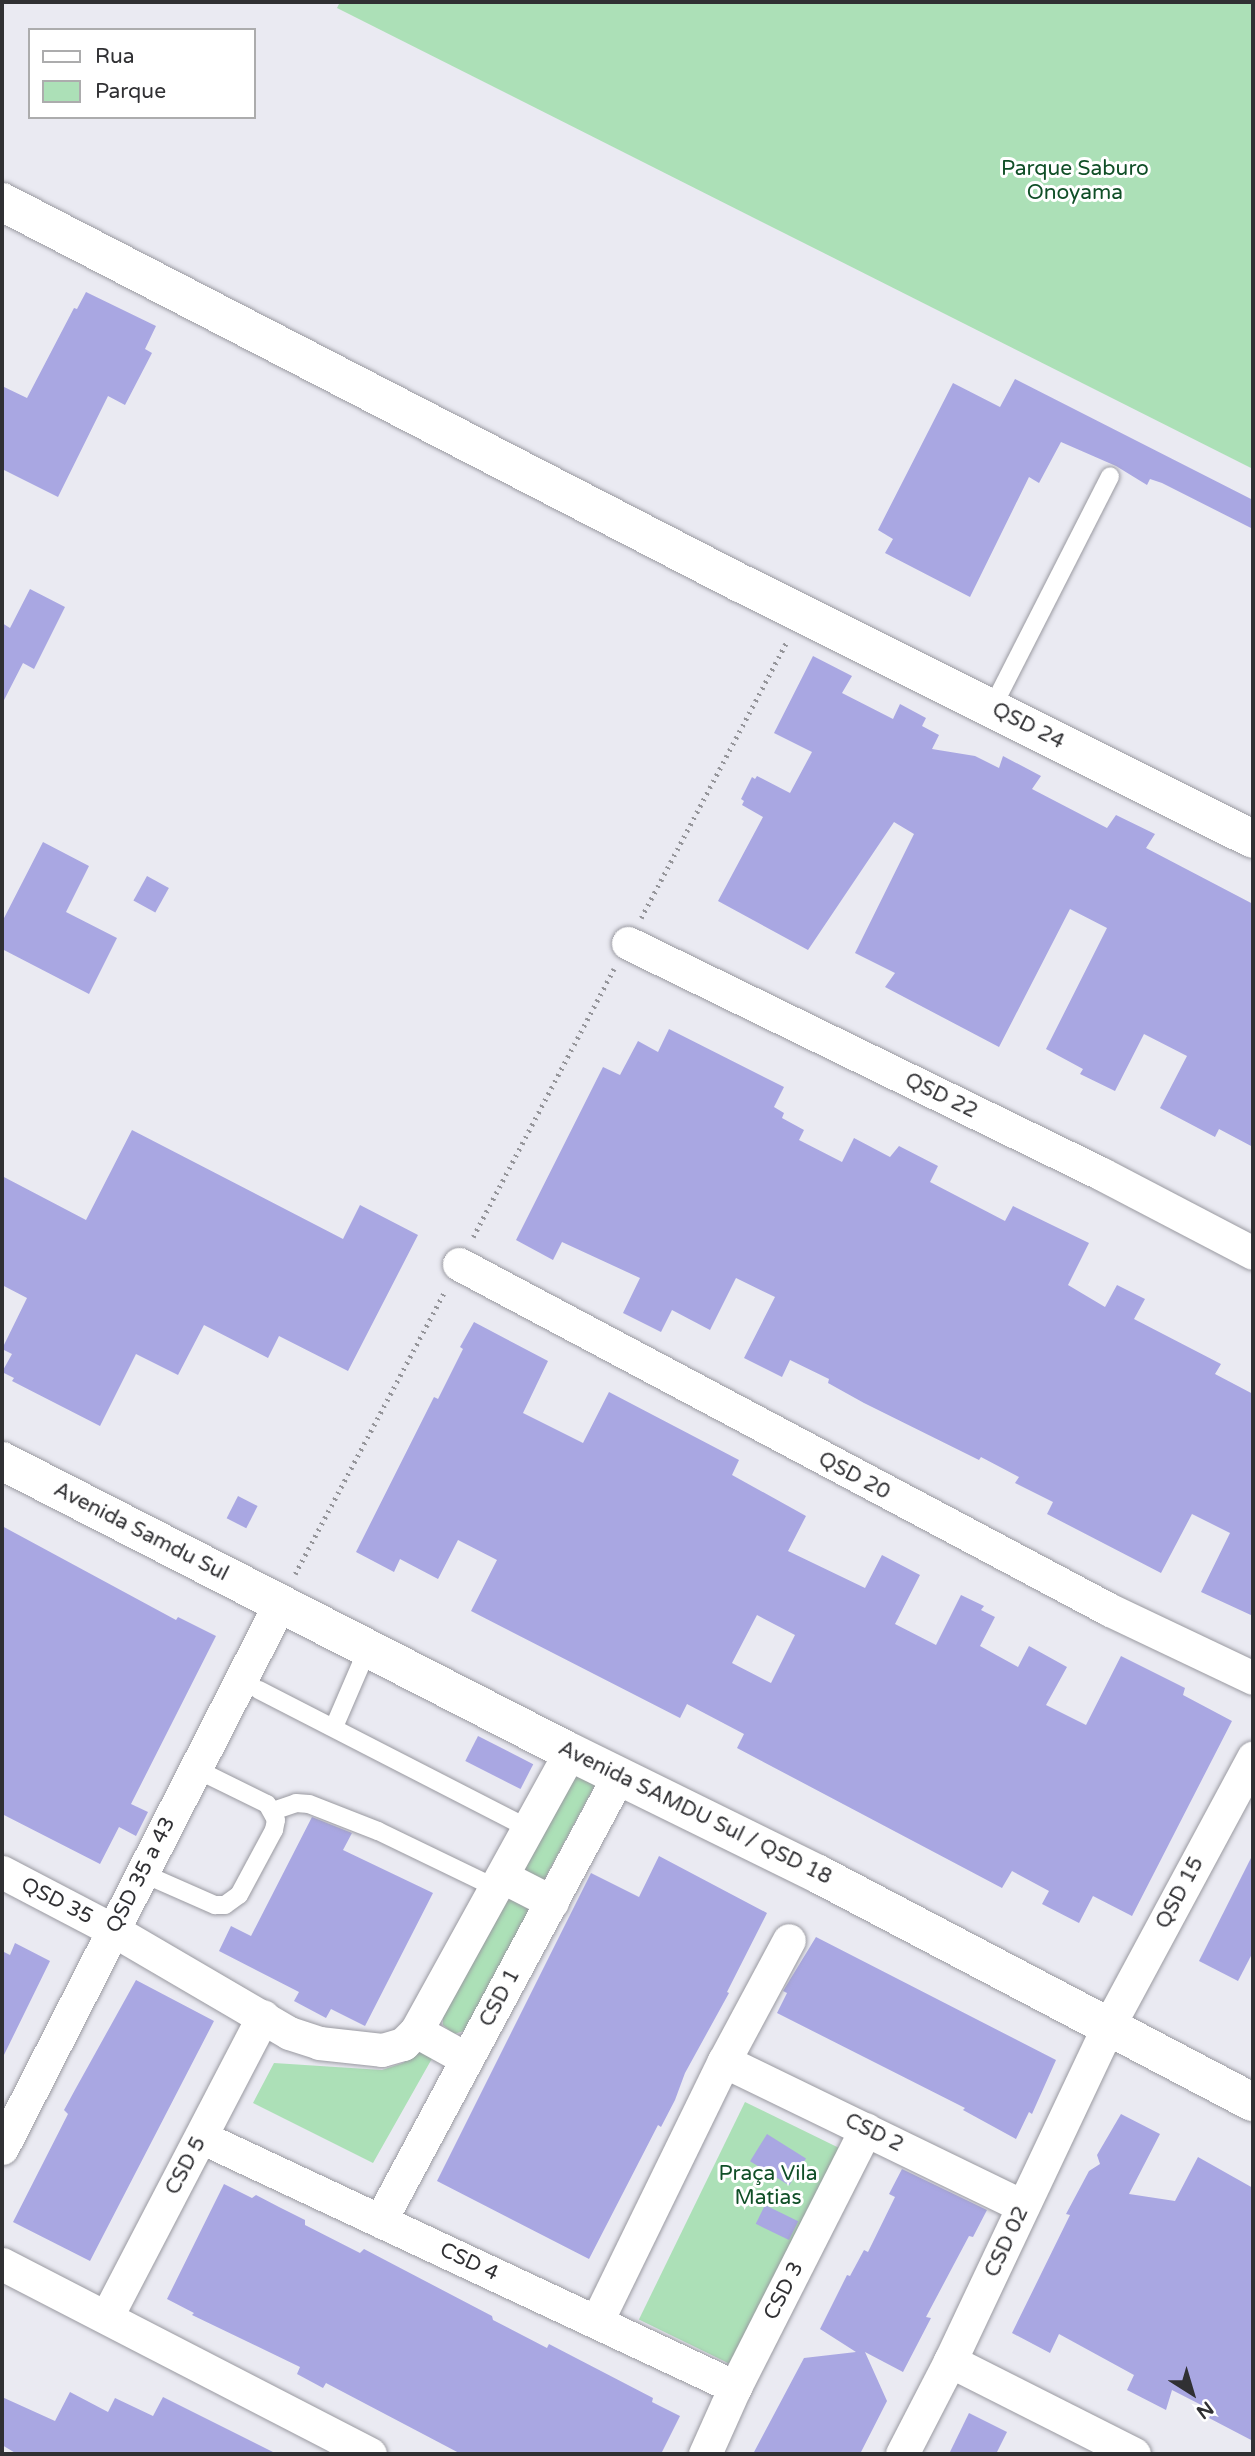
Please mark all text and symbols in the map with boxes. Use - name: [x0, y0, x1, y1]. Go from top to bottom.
- legend: [28, 28, 256, 119]
- text: Rua: [95, 44, 135, 69]
- text: Parque: [95, 79, 166, 104]
- park label: Parque Saburo Onoyama: [1001, 156, 1149, 206]
- street label: QSD 24: [988, 697, 1068, 755]
- street label: QSD 22: [901, 1068, 981, 1124]
- street label: QSD 20: [814, 1447, 894, 1505]
- street label: Avenida Samdu Sul: [49, 1477, 233, 1587]
- street label: Avenida SAMDU Sul / QSD 18: [554, 1736, 836, 1890]
- street label: QSD 35 a 43: [101, 1813, 181, 1937]
- street label: QSD 15: [1151, 1853, 1209, 1933]
- street label: QSD 35: [17, 1872, 97, 1930]
- street label: CSD 1: [474, 1965, 526, 2031]
- street label: CSD 2: [841, 2108, 907, 2158]
- street label: CSD 5: [160, 2133, 212, 2199]
- park label: Praça Vila Matias: [719, 2161, 817, 2211]
- street label: CSD 02: [980, 2203, 1034, 2281]
- street label: CSD 4: [436, 2237, 502, 2287]
- street label: CSD 3: [759, 2258, 809, 2324]
- north arrow: [1157, 2358, 1227, 2428]
- text: N: [1192, 2396, 1217, 2423]

